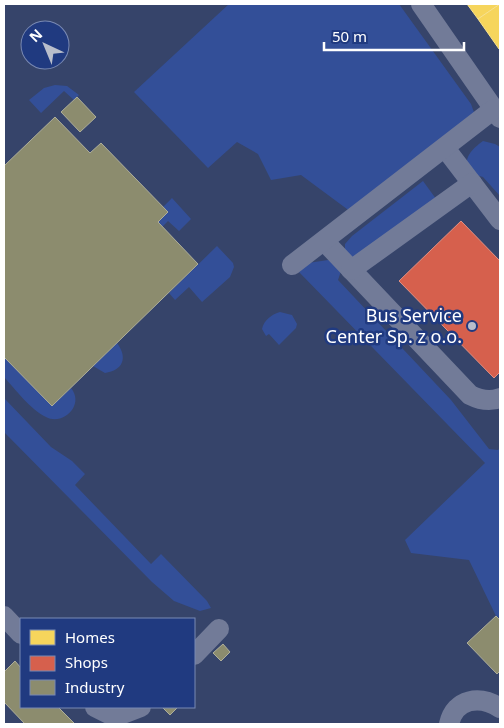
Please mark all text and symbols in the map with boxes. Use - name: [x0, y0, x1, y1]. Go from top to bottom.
- north arrow: [20, 20, 70, 70]
- scale bar: [324, 20, 464, 52]
- text: N: [25, 24, 46, 46]
- text: 50 m: [332, 26, 367, 46]
- place label: Bus Service Center Sp. z o.o.: [326, 303, 462, 348]
- marker: Bus Service Center Sp. z o.o.: [466, 320, 478, 332]
- legend: [20, 618, 195, 708]
- text: Homes: [65, 627, 115, 647]
- text: Shops: [65, 652, 108, 672]
- text: Industry: [65, 677, 125, 697]

